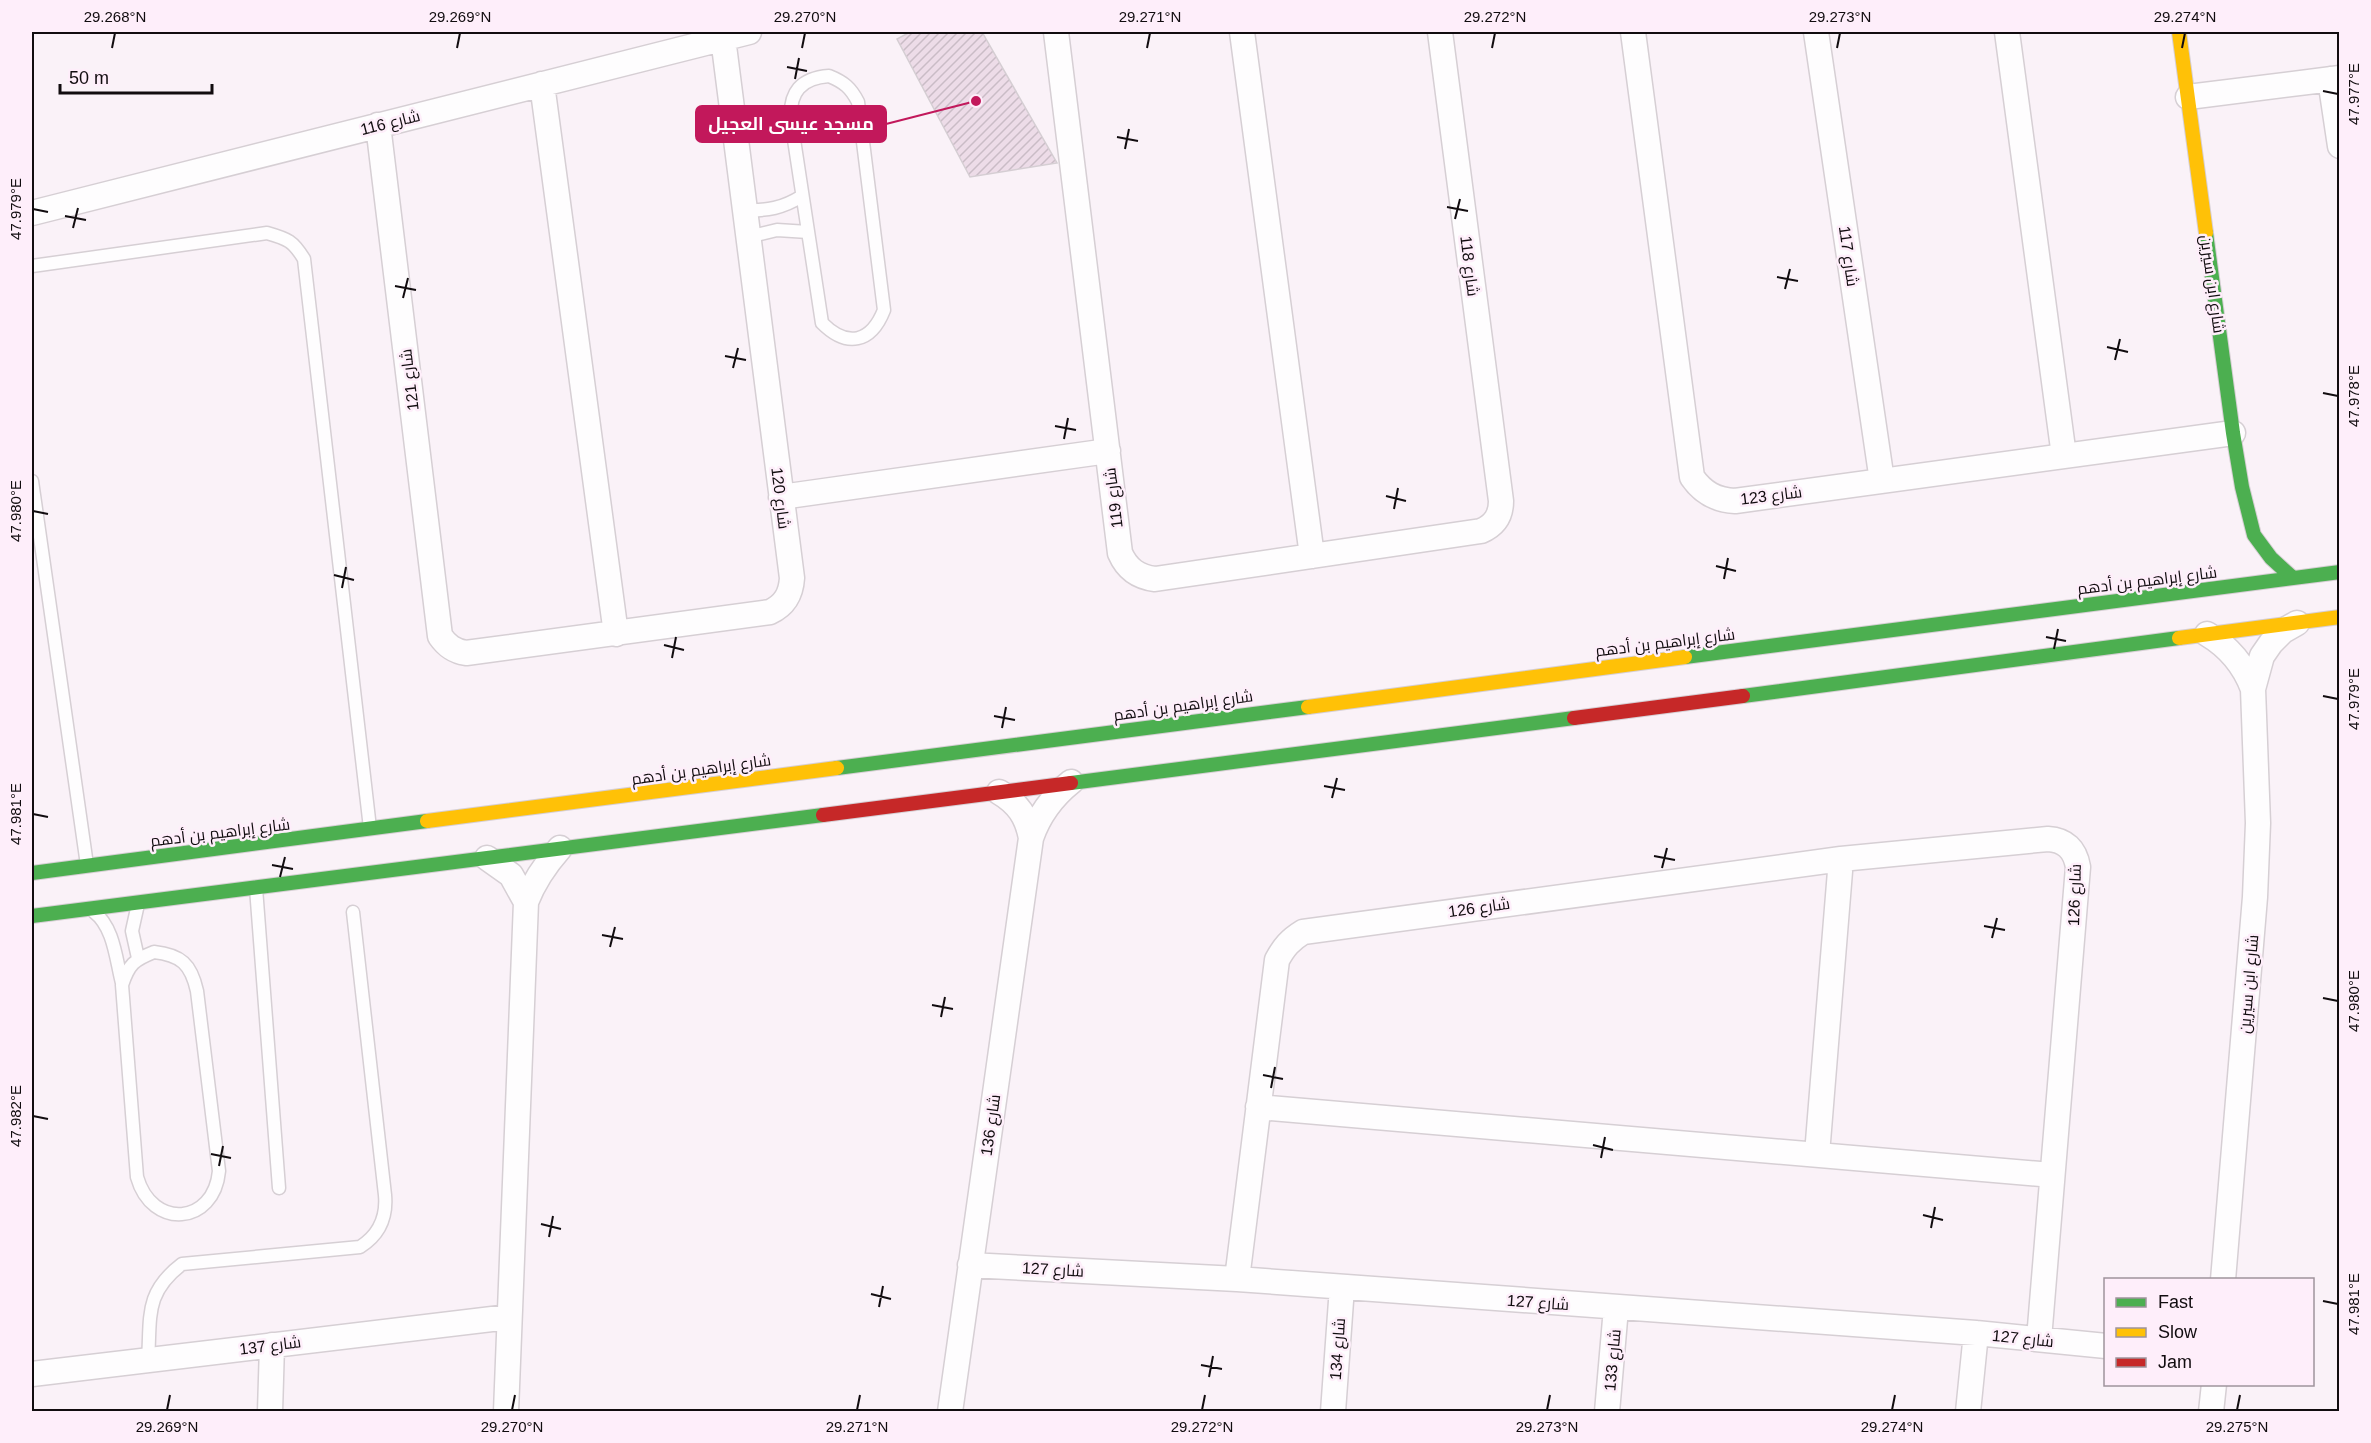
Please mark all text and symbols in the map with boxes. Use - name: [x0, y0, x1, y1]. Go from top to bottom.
- text: 29.268°N: [84, 8, 146, 25]
- text: 29.269°N: [429, 8, 491, 25]
- text: 29.270°N: [774, 8, 836, 25]
- text: 29.271°N: [1119, 8, 1181, 25]
- text: 29.272°N: [1464, 8, 1526, 25]
- text: 29.273°N: [1809, 8, 1871, 25]
- text: 29.274°N: [2154, 8, 2216, 25]
- scale bar: [60, 57, 212, 95]
- text: 47.977°E: [2345, 63, 2362, 125]
- text: 50 m: [69, 68, 109, 88]
- callout: مسجد عيسى العجيل: [696, 106, 886, 142]
- street label: شارع 116: [358, 107, 422, 141]
- text: مسجد عيسى العجيل: [708, 114, 874, 135]
- text: 47.979°E: [7, 178, 24, 240]
- street label: شارع 117: [1833, 225, 1861, 288]
- street label: شارع ابن سيرين: [2194, 234, 2228, 335]
- street label: شارع 118: [1454, 235, 1482, 298]
- street label: شارع 121: [397, 348, 425, 412]
- text: 47.978°E: [2345, 365, 2362, 427]
- street label: شارع 120: [765, 466, 793, 530]
- street label: شارع 119: [1101, 466, 1129, 529]
- text: 47.980°E: [7, 480, 24, 542]
- street label: شارع 123: [1739, 483, 1803, 511]
- street label: شارع إبراهيم بن أدهم: [2076, 562, 2218, 600]
- street label: شارع إبراهيم بن أدهم: [1594, 624, 1736, 662]
- text: 47.979°E: [2345, 668, 2362, 730]
- street label: شارع إبراهيم بن أدهم: [1112, 686, 1254, 727]
- street label: شارع إبراهيم بن أدهم: [630, 750, 772, 791]
- text: 47.981°E: [7, 783, 24, 845]
- street label: شارع إبراهيم بن أدهم: [149, 814, 291, 852]
- street label: شارع 126: [2065, 864, 2087, 926]
- street label: شارع 126: [1447, 895, 1511, 923]
- street label: شارع ابن سيرين: [2236, 934, 2264, 1034]
- text: 47.980°E: [2345, 970, 2362, 1032]
- text: 47.982°E: [7, 1085, 24, 1147]
- street label: شارع 136: [978, 1093, 1006, 1157]
- street label: شارع 127: [1021, 1259, 1084, 1283]
- text: 47.981°E: [2345, 1273, 2362, 1335]
- legend: [2104, 1278, 2314, 1386]
- street label: شارع 127: [1506, 1292, 1570, 1316]
- text: Fast: [2158, 1292, 2193, 1312]
- street label: شارع 134: [1327, 1317, 1351, 1381]
- text: Slow: [2158, 1322, 2198, 1342]
- street label: شارع 127: [1991, 1327, 2055, 1353]
- street label: شارع 133: [1601, 1328, 1627, 1392]
- street label: شارع 137: [238, 1333, 302, 1361]
- text: Jam: [2158, 1352, 2192, 1372]
- text: 29.269°N: [136, 1418, 198, 1435]
- text: 29.270°N: [481, 1418, 543, 1435]
- text: 29.271°N: [826, 1418, 888, 1435]
- text: 29.272°N: [1171, 1418, 1233, 1435]
- text: 29.273°N: [1516, 1418, 1578, 1435]
- text: 29.274°N: [1861, 1418, 1923, 1435]
- text: 29.275°N: [2206, 1418, 2268, 1435]

